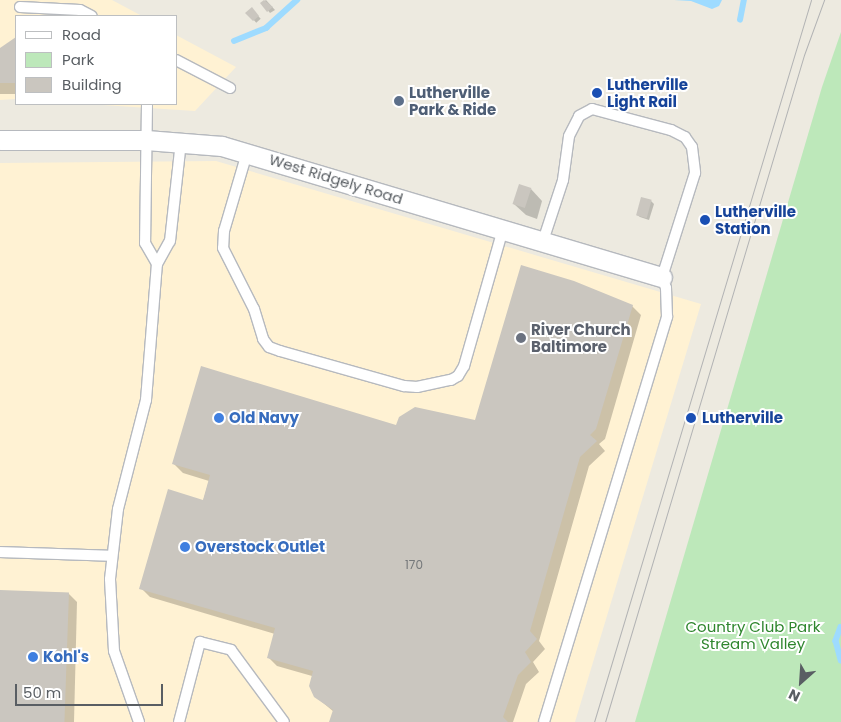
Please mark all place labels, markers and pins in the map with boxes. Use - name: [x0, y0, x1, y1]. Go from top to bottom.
- place label: Lutherville Light Rail: [607, 75, 688, 110]
- place label: Lutherville Park & Ride: [409, 83, 496, 118]
- marker: Lutherville Light Rail: [591, 87, 603, 99]
- marker: Lutherville Park & Ride: [393, 95, 405, 107]
- place label: Lutherville Station: [715, 202, 796, 237]
- marker: Lutherville Station: [699, 214, 711, 226]
- place label: River Church Baltimore: [531, 320, 631, 355]
- marker: River Church Baltimore: [515, 332, 527, 344]
- place label: Old Navy: [229, 409, 299, 427]
- place label: Lutherville: [702, 409, 783, 427]
- marker: Lutherville: [684, 411, 698, 425]
- marker: Old Navy: [213, 412, 225, 424]
- place label: Overstock Outlet: [195, 538, 325, 556]
- marker: Overstock Outlet: [179, 541, 191, 553]
- place label: Kohl's: [43, 648, 89, 666]
- marker: Kohl's: [27, 651, 39, 663]

